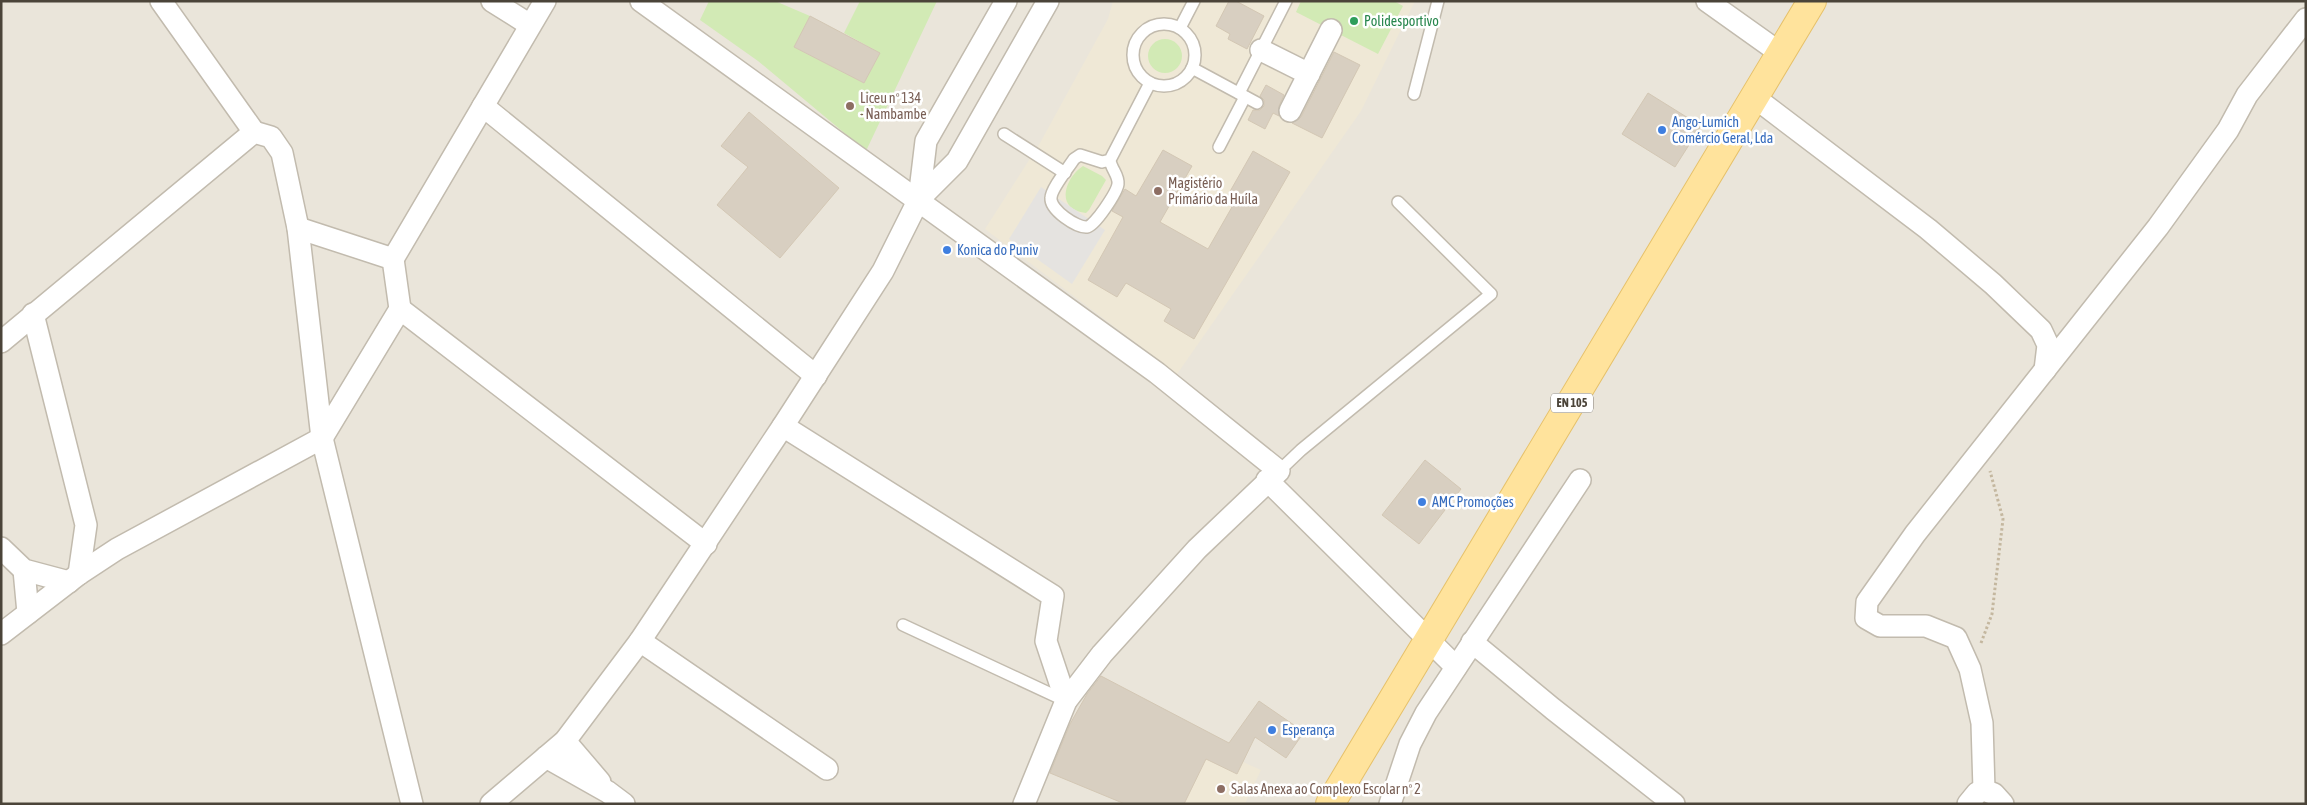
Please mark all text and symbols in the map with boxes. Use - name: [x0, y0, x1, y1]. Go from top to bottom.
- place label: Polidesportivo: [1364, 13, 1439, 29]
- marker: Polidesportivo: [1348, 15, 1360, 27]
- place label: Liceu nº 134 - Nambambe: [860, 90, 927, 122]
- marker: Liceu nº 134 - Nambambe: [844, 100, 856, 112]
- place label: Ango-Lumich Comércio Geral, Lda: [1672, 114, 1773, 146]
- marker: Ango-Lumich Comércio Geral, Lda: [1656, 124, 1668, 136]
- place label: Magistério Primário da Huíla: [1168, 175, 1258, 207]
- marker: Magistério Primário da Huíla: [1152, 185, 1164, 197]
- place label: Konica do Puniv: [957, 242, 1039, 258]
- marker: Konica do Puniv: [941, 244, 953, 256]
- road number: EN 105: [1551, 393, 1593, 412]
- place label: AMC Promoções: [1432, 494, 1514, 510]
- marker: AMC Promoções: [1416, 496, 1428, 508]
- place label: Esperança: [1282, 722, 1335, 738]
- marker: Esperança: [1266, 724, 1278, 736]
- place label: Salas Anexa ao Complexo Escolar nº 2: [1231, 781, 1421, 797]
- marker: Salas Anexa ao Complexo Escolar nº 2: [1215, 783, 1227, 795]

